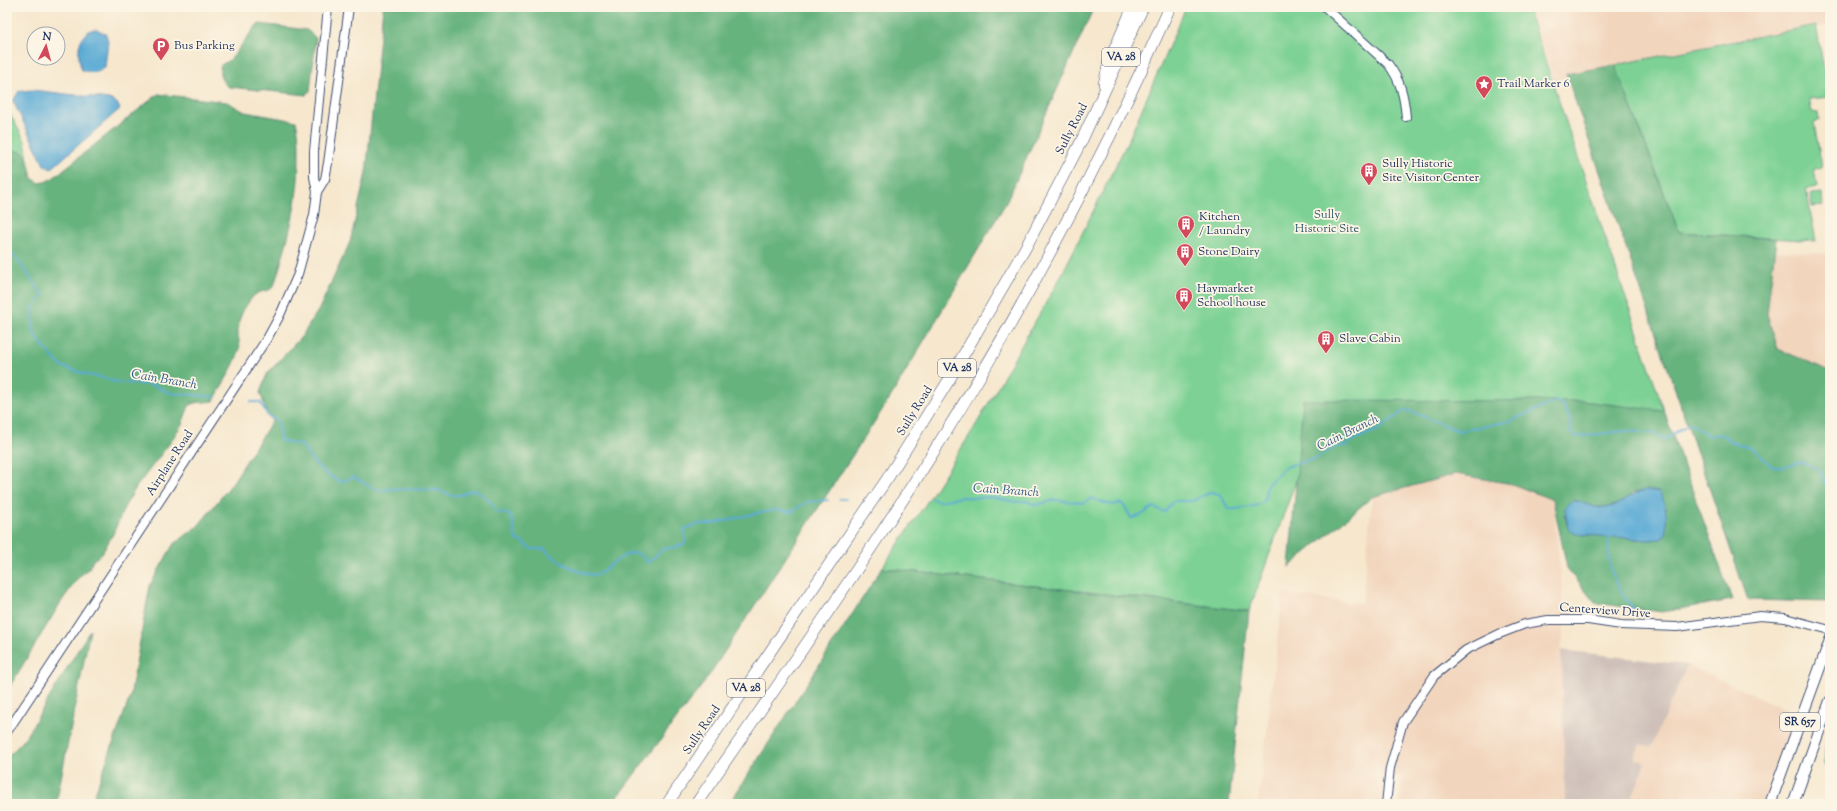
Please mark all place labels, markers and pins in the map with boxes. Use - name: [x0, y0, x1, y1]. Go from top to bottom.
- parking icon: Bus Parking: [151, 36, 171, 61]
- place label: Bus Parking: [174, 37, 235, 55]
- place icon: Trail Marker 6: [1474, 74, 1494, 99]
- place label: Trail Marker 6: [1497, 75, 1570, 93]
- place label: Sully Historic Site Visitor Center: [1382, 155, 1480, 187]
- building icon: Sully Historic Site Visitor Center: [1359, 161, 1379, 186]
- place label: Kitchen / Laundry: [1199, 208, 1250, 240]
- building icon: Kitchen / Laundry: [1176, 214, 1196, 239]
- building icon: Stone Dairy: [1175, 242, 1195, 267]
- place label: Stone Dairy: [1198, 243, 1260, 261]
- place label: Haymarket School house: [1197, 280, 1267, 312]
- building icon: Haymarket School house: [1174, 286, 1194, 311]
- building icon: Slave Cabin: [1316, 329, 1336, 354]
- place label: Slave Cabin: [1339, 330, 1401, 348]

